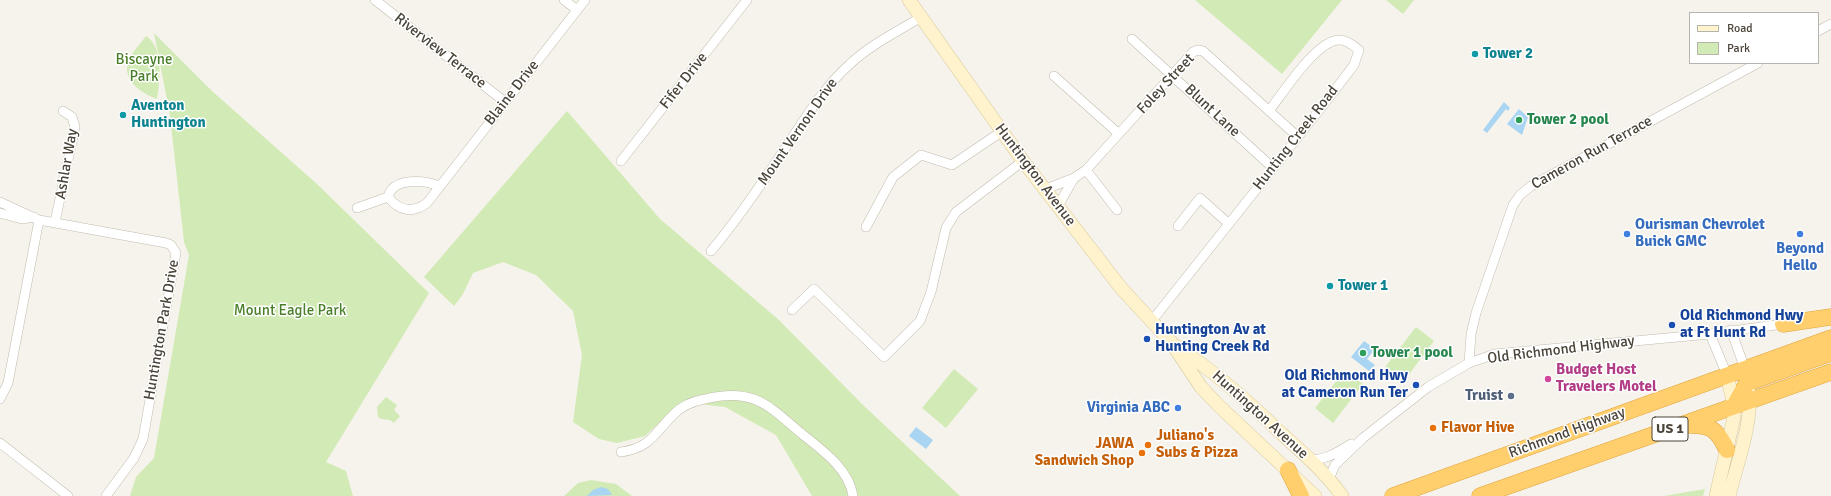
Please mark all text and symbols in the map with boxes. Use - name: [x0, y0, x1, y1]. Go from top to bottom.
- street label: Riverview Terrace: [390, 9, 490, 93]
- legend: [1689, 12, 1819, 64]
- text: Road: [1727, 21, 1753, 36]
- text: Park: [1727, 41, 1750, 56]
- place label: Tower 2: [1483, 45, 1533, 63]
- street label: Fifer Drive: [656, 49, 712, 113]
- marker: Tower 2: [1470, 49, 1480, 59]
- street label: Foley Street: [1133, 50, 1199, 118]
- park label: Biscayne Park: [116, 51, 172, 86]
- street label: Blaine Drive: [481, 57, 543, 129]
- street label: Mount Vernon Drive: [754, 75, 842, 189]
- street label: Blunt Lane: [1181, 81, 1243, 141]
- street label: Hunting Creek Road: [1250, 82, 1342, 194]
- place label: Aventon Huntington: [131, 97, 206, 132]
- marker: Aventon Huntington: [118, 110, 128, 120]
- place label: Tower 2 pool: [1527, 111, 1609, 129]
- street label: Cameron Run Terrace: [1528, 112, 1656, 194]
- marker: Tower 2 pool: [1514, 115, 1524, 125]
- street label: Huntington Avenue: [991, 120, 1079, 230]
- street label: Ashlar Way: [52, 127, 82, 201]
- place label: Ourisman Chevrolet Buick GMC: [1635, 216, 1765, 251]
- marker: Ourisman Chevrolet Buick GMC: [1622, 229, 1632, 239]
- marker: Beyond Hello: [1795, 229, 1805, 239]
- place label: Beyond Hello: [1776, 240, 1824, 275]
- street label: Huntington Park Drive: [141, 258, 183, 402]
- place label: Tower 1: [1338, 277, 1388, 295]
- marker: Tower 1: [1325, 281, 1335, 291]
- park label: Mount Eagle Park: [234, 302, 346, 320]
- place label: Old Richmond Hwy at Ft Hunt Rd: [1680, 307, 1804, 342]
- marker: Old Richmond Hwy at Ft Hunt Rd: [1667, 320, 1677, 330]
- place label: Huntington Av at Hunting Creek Rd: [1155, 321, 1269, 356]
- street label: Old Richmond Highway: [1486, 332, 1636, 368]
- marker: Huntington Av at Hunting Creek Rd: [1142, 334, 1152, 344]
- place label: Tower 1 pool: [1371, 344, 1453, 362]
- marker: Tower 1 pool: [1358, 348, 1368, 358]
- place label: Budget Host Travelers Motel: [1556, 361, 1657, 396]
- street label: Huntington Avenue: [1208, 367, 1312, 463]
- place label: Old Richmond Hwy at Cameron Run Ter: [1282, 367, 1408, 402]
- marker: Budget Host Travelers Motel: [1543, 374, 1553, 384]
- marker: Old Richmond Hwy at Cameron Run Ter: [1411, 380, 1421, 390]
- place label: Truist: [1465, 387, 1503, 405]
- marker: Truist: [1506, 391, 1516, 401]
- place label: Virginia ABC: [1087, 399, 1170, 417]
- marker: Virginia ABC: [1173, 403, 1183, 413]
- street label: Richmond Highway: [1506, 404, 1628, 462]
- road number: US 1: [1652, 417, 1688, 441]
- place label: Flavor Hive: [1441, 419, 1515, 437]
- marker: Flavor Hive: [1428, 423, 1438, 433]
- place label: Juliano's Subs & Pizza: [1156, 427, 1238, 462]
- place label: JAWA Sandwich Shop: [1035, 435, 1134, 470]
- marker: Juliano's Subs & Pizza: [1143, 440, 1153, 450]
- marker: JAWA Sandwich Shop: [1137, 448, 1147, 458]

